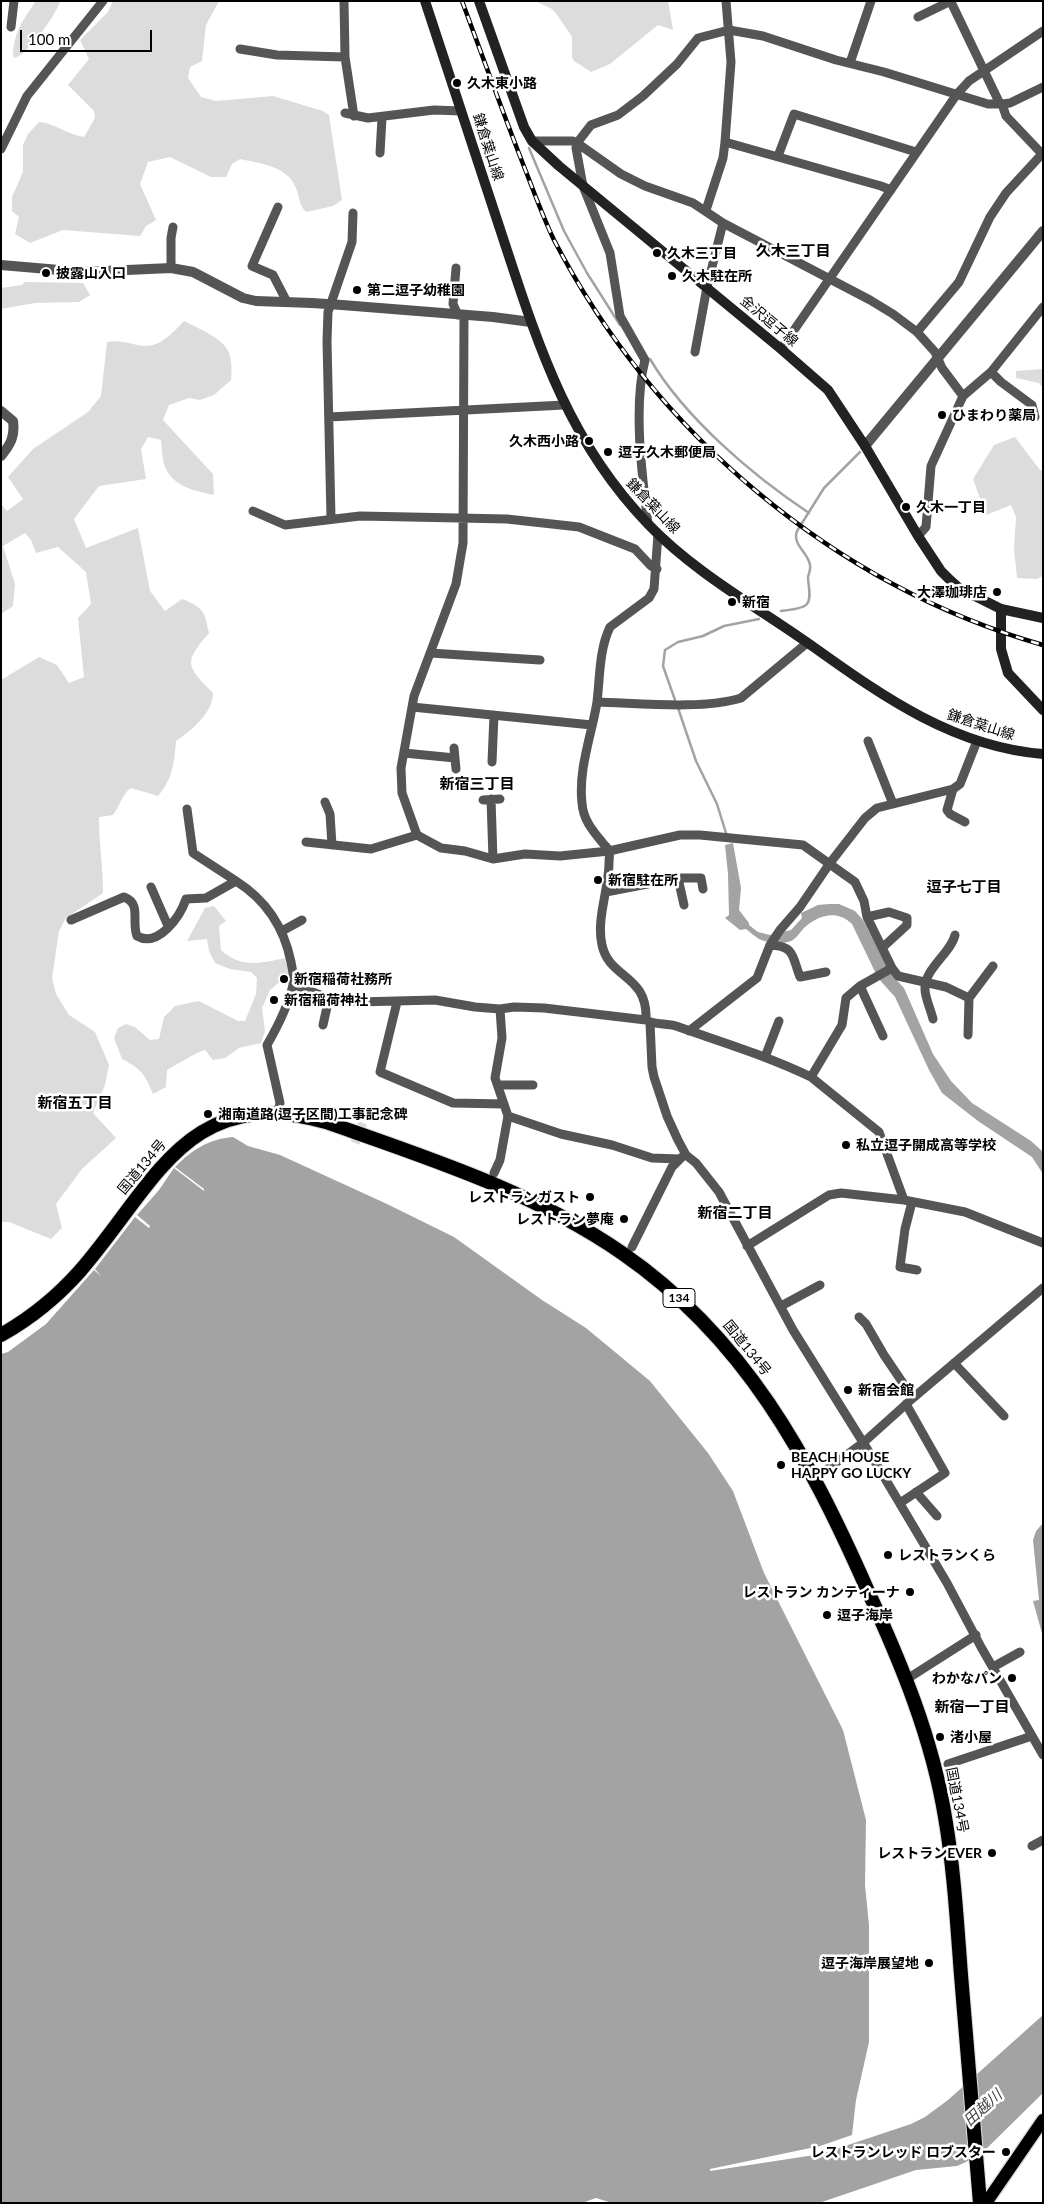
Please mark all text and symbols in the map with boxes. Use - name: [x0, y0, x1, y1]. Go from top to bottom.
- scale bar: [22, 20, 155, 52]
- text: 100 m: [28, 30, 70, 48]
- place label: 久木東小路: [467, 75, 537, 91]
- marker: 久木東小路: [451, 77, 463, 89]
- street label: 鎌倉葉山線: [469, 111, 507, 183]
- district label: 久木三丁目: [756, 242, 830, 260]
- place label: 久木三丁目: [667, 245, 737, 261]
- marker: 久木三丁目: [651, 247, 663, 259]
- place label: 披露山入口: [56, 265, 126, 281]
- marker: 披露山入口: [40, 267, 52, 279]
- place label: 久木駐在所: [682, 268, 752, 284]
- marker: 久木駐在所: [666, 270, 678, 282]
- place label: 第二逗子幼稚園: [367, 282, 465, 298]
- marker: 第二逗子幼稚園: [351, 284, 363, 296]
- street label: 金沢逗子線: [737, 292, 801, 350]
- place label: ひまわり薬局: [952, 407, 1036, 423]
- marker: ひまわり薬局: [936, 409, 948, 421]
- place label: 久木西小路: [509, 433, 579, 449]
- marker: 久木西小路: [583, 435, 595, 447]
- place label: 逗子久木郵便局: [618, 444, 716, 460]
- marker: 逗子久木郵便局: [602, 446, 614, 458]
- street label: 鎌倉葉山線: [623, 475, 683, 537]
- place label: 久木一丁目: [916, 499, 986, 515]
- marker: 久木一丁目: [900, 501, 912, 513]
- place label: 大澤珈琲店: [917, 584, 987, 600]
- marker: 大澤珈琲店: [991, 586, 1003, 598]
- place label: 新宿: [742, 594, 770, 610]
- marker: 新宿: [726, 596, 738, 608]
- street label: 鎌倉葉山線: [945, 706, 1017, 744]
- district label: 新宿三丁目: [440, 775, 514, 793]
- place label: 新宿駐在所: [608, 872, 678, 888]
- marker: 新宿駐在所: [592, 874, 604, 886]
- district label: 逗子七丁目: [927, 878, 1001, 896]
- place label: 新宿稲荷社務所: [294, 971, 392, 987]
- marker: 新宿稲荷社務所: [278, 973, 290, 985]
- place label: 新宿稲荷神社: [284, 992, 368, 1008]
- marker: 新宿稲荷神社: [268, 994, 280, 1006]
- district label: 新宿五丁目: [38, 1094, 112, 1112]
- place label: 湘南道路(逗子区間)工事記念碑: [218, 1106, 408, 1122]
- marker: 湘南道路(逗子区間)工事記念碑: [202, 1108, 214, 1120]
- street label: 国道134号: [114, 1136, 170, 1198]
- place label: 私立逗子開成高等学校: [856, 1137, 996, 1153]
- marker: 私立逗子開成高等学校: [840, 1139, 852, 1151]
- place label: レストランガスト: [468, 1189, 580, 1205]
- marker: レストランガスト: [584, 1191, 596, 1203]
- district label: 新宿二丁目: [698, 1204, 772, 1222]
- place label: レストラン夢庵: [516, 1211, 614, 1227]
- marker: レストラン夢庵: [618, 1213, 630, 1225]
- road number: 134: [663, 1289, 695, 1308]
- street label: 国道134号: [720, 1317, 774, 1379]
- place label: 新宿会館: [858, 1382, 914, 1398]
- marker: 新宿会館: [842, 1384, 854, 1396]
- place label: BEACH HOUSE HAPPY GO LUCKY: [791, 1449, 911, 1481]
- marker: BEACH HOUSE HAPPY GO LUCKY: [775, 1459, 787, 1471]
- place label: レストランくら: [898, 1547, 996, 1563]
- marker: レストランくら: [882, 1549, 894, 1561]
- place label: レストラン カンティーナ: [743, 1584, 900, 1600]
- marker: レストラン カンティーナ: [904, 1586, 916, 1598]
- place label: 逗子海岸: [837, 1607, 893, 1623]
- marker: 逗子海岸: [821, 1609, 833, 1621]
- place label: わかなパン: [932, 1670, 1002, 1686]
- marker: わかなパン: [1006, 1672, 1018, 1684]
- district label: 新宿一丁目: [935, 1698, 1009, 1716]
- place label: 渚小屋: [950, 1729, 992, 1745]
- marker: 渚小屋: [934, 1731, 946, 1743]
- street label: 国道134号: [942, 1766, 972, 1834]
- place label: レストランEVER: [877, 1845, 982, 1861]
- marker: レストランEVER: [986, 1847, 998, 1859]
- place label: 逗子海岸展望地: [821, 1955, 919, 1971]
- marker: 逗子海岸展望地: [923, 1957, 935, 1969]
- water label: 田越川: [960, 2086, 1006, 2130]
- place label: レストランレッド ロブスター: [811, 2144, 996, 2160]
- marker: レストランレッド ロブスター: [1000, 2146, 1012, 2158]

